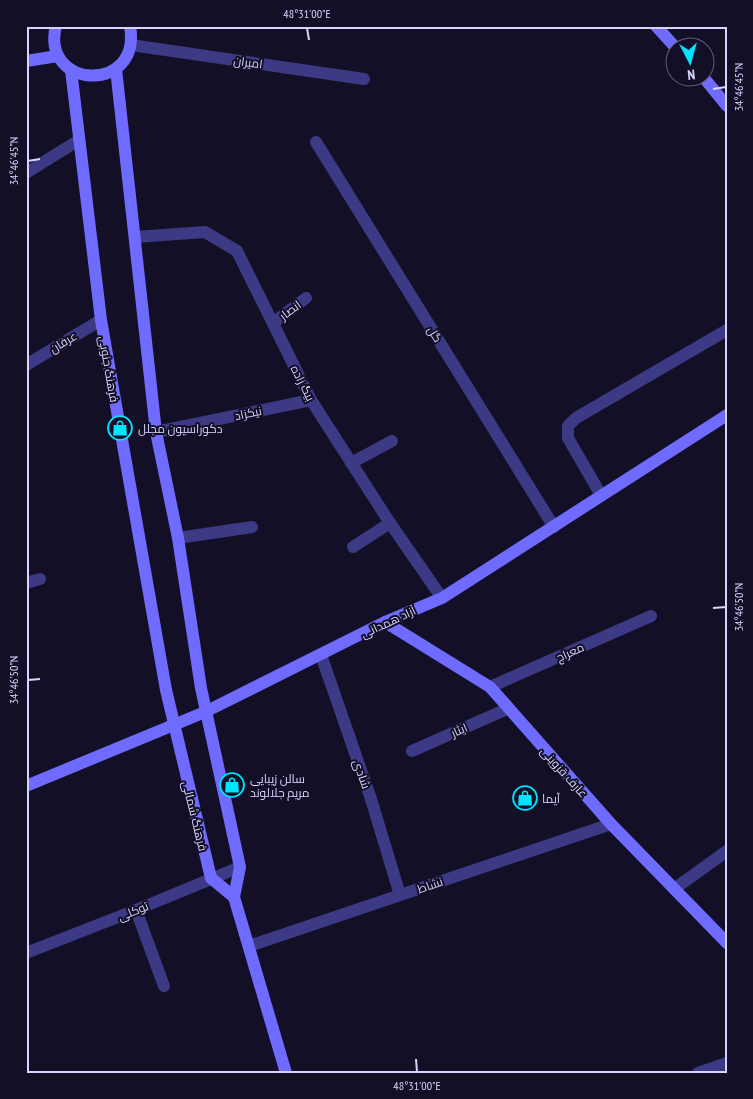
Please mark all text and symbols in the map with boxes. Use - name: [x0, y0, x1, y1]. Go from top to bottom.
- text: 48°31'00"E: [283, 6, 331, 21]
- north arrow: [666, 38, 716, 88]
- street label: امیران: [232, 53, 264, 71]
- text: 34°46'45"N: [731, 63, 746, 111]
- text: N: [687, 66, 696, 84]
- text: 34°46'45"N: [6, 137, 21, 185]
- street label: انصار: [275, 297, 304, 324]
- street label: گل: [424, 323, 446, 345]
- street label: عرفان: [46, 328, 80, 356]
- street label: فرهنگ جنوبی: [96, 335, 122, 403]
- street label: بیگ زاده: [288, 363, 318, 403]
- street label: نیکزاد: [233, 403, 263, 423]
- shop icon: دکوراسیون مجلل: [107, 415, 133, 441]
- place label: دکوراسیون مجلل: [138, 421, 223, 436]
- text: 34°46'50"N: [731, 583, 746, 631]
- street label: آزاد همدانی: [358, 602, 419, 641]
- street label: معراج: [554, 639, 587, 666]
- text: 34°46'50"N: [6, 656, 21, 704]
- street label: ایثار: [447, 720, 470, 741]
- street label: عارف قزوینی: [537, 743, 591, 801]
- street label: شادی: [350, 757, 374, 791]
- place label: سالن زیبایی مریم جلالوند: [250, 771, 310, 801]
- shop icon: سالن زیبایی مریم جلالوند: [219, 772, 245, 798]
- street label: فرهنگ شمالی: [179, 779, 211, 853]
- shop icon: آيما: [512, 785, 538, 811]
- place label: آيما: [542, 791, 561, 806]
- street label: نشاط: [415, 874, 445, 896]
- street label: توکلی: [115, 898, 151, 924]
- text: 48°31'00"E: [393, 1078, 441, 1093]

